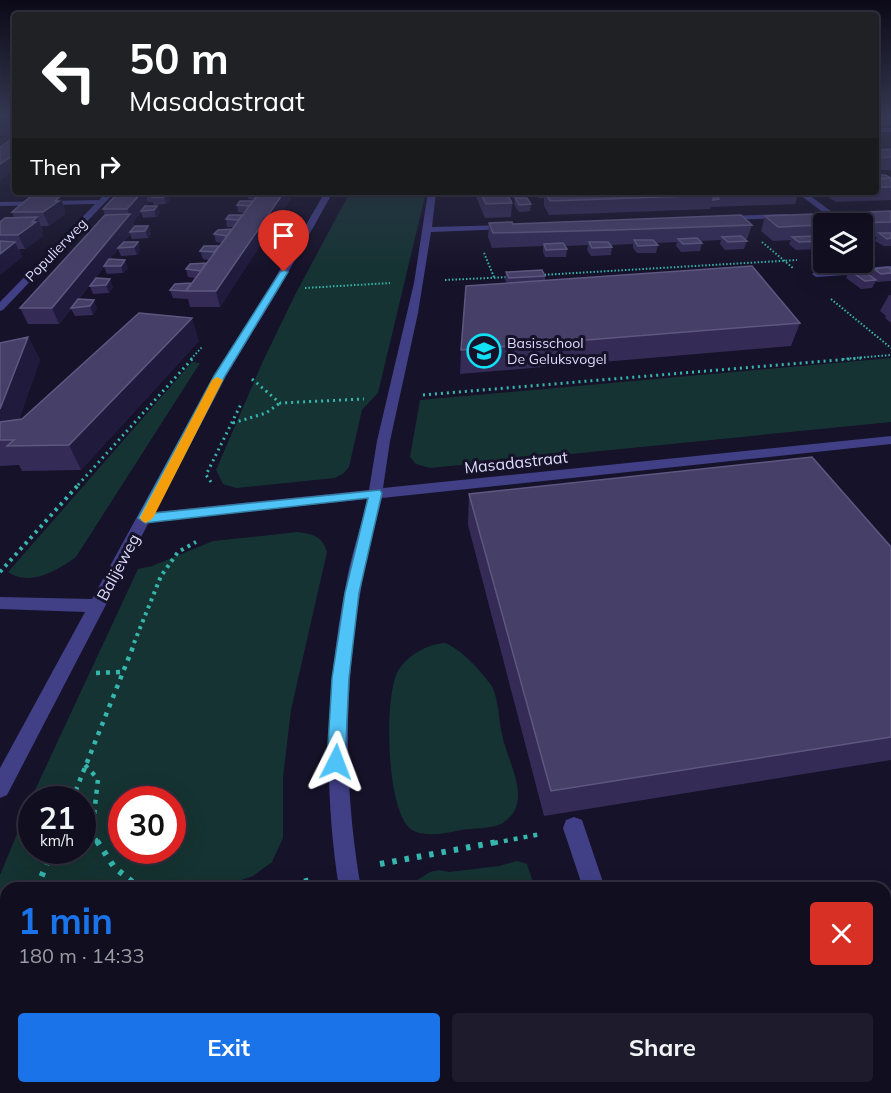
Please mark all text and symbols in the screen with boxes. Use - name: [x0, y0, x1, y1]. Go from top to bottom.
- text: 50 m: [129, 32, 229, 85]
- icon: left: [30, 36, 108, 114]
- text: Masadastraat: [129, 84, 305, 118]
- icon: right: [93, 150, 126, 183]
- text: Then: [30, 153, 81, 181]
- pin: [258, 210, 309, 272]
- map controls: [813, 213, 873, 273]
- button: layers: [813, 213, 873, 273]
- street label: Populierweg: [21, 215, 91, 285]
- icon: arrive: [267, 219, 300, 252]
- school or university icon: Basisschool De Geluksvogel: [466, 333, 502, 369]
- place label: Basisschool De Geluksvogel: [507, 334, 607, 368]
- street label: Masadastraat: [463, 447, 569, 477]
- street label: Balijeweg: [92, 530, 144, 604]
- position arrow: [304, 730, 368, 794]
- speed limit sign: 30: [108, 786, 186, 864]
- text: 21: [39, 799, 75, 837]
- text: km/h: [40, 831, 74, 850]
- text: 1 min: [18, 898, 113, 943]
- button: close: [810, 902, 873, 965]
- text: 180 m · 14:33: [18, 943, 144, 968]
- button: Exit: [18, 1013, 440, 1082]
- button: Share: [452, 1013, 873, 1082]

